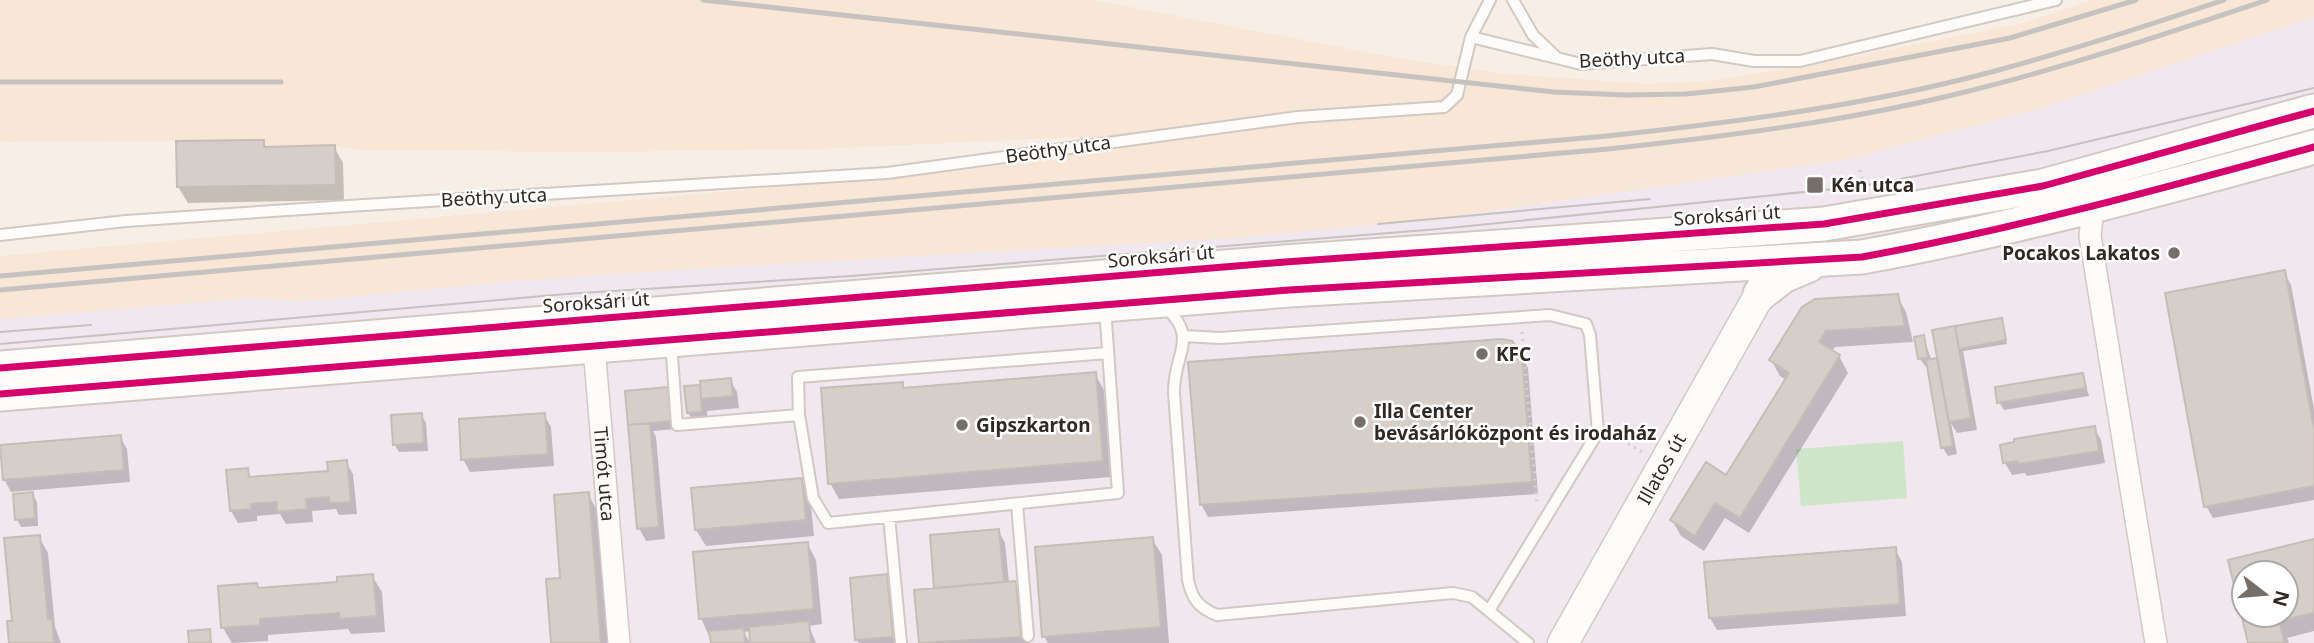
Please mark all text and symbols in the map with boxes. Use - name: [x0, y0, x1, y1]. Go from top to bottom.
- street label: Beöthy utca: [1578, 42, 1686, 74]
- street label: Beöthy utca: [1004, 129, 1112, 169]
- place label: Kén utca: [1831, 172, 1914, 198]
- marker: Kén utca: [1805, 175, 1825, 195]
- street label: Beöthy utca: [440, 181, 548, 213]
- street label: Soroksári út: [1673, 198, 1781, 232]
- street label: Soroksári út: [1107, 238, 1216, 274]
- place label: Pocakos Lakatos: [2002, 240, 2160, 266]
- marker: Pocakos Lakatos: [2166, 245, 2182, 261]
- street label: Soroksári út: [542, 285, 650, 319]
- place label: KFC: [1496, 341, 1531, 367]
- marker: KFC: [1474, 346, 1490, 362]
- place label: Illa Center bevásárlóközpont és irodaház: [1374, 398, 1656, 446]
- place label: Gipszkarton: [976, 412, 1090, 438]
- marker: Illa Center bevásárlóközpont és irodaház: [1352, 414, 1368, 430]
- marker: Gipszkarton: [954, 417, 970, 433]
- street label: Timót utca: [588, 426, 622, 522]
- street label: Illatos út: [1631, 428, 1692, 509]
- north arrow: [2230, 559, 2300, 629]
- text: N: [2267, 588, 2296, 610]

